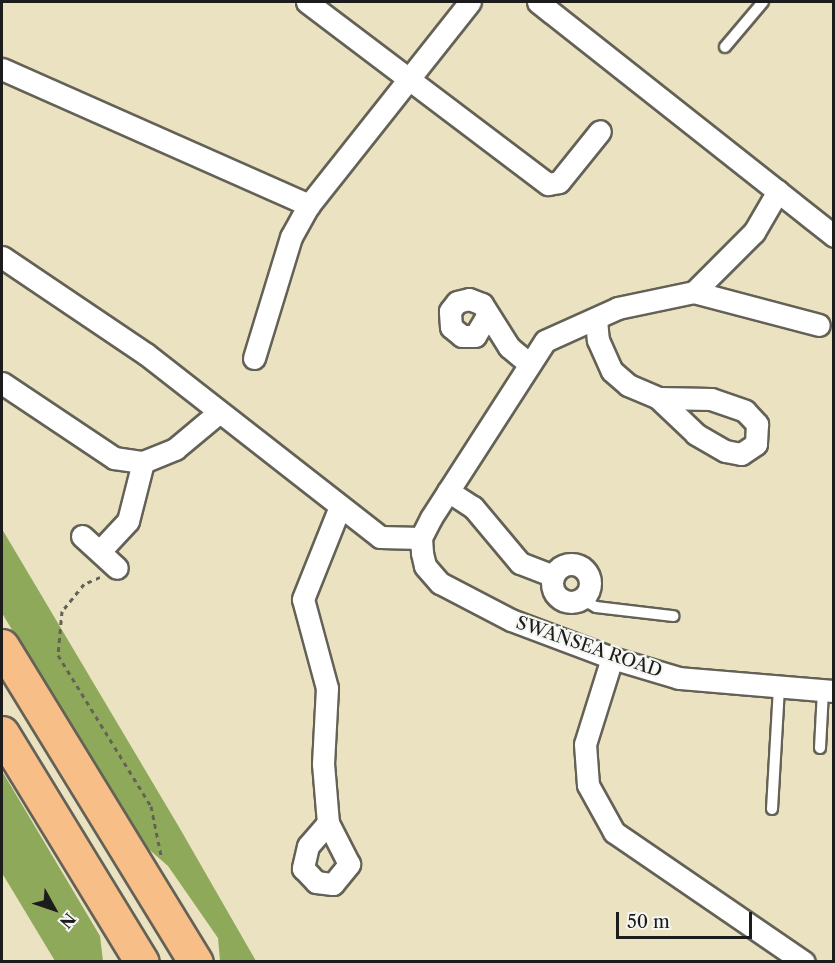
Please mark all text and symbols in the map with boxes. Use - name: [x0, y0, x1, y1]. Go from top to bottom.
- street label: SWANSEA ROAD: [513, 612, 665, 682]
- north arrow: [24, 879, 84, 939]
- scale bar: [619, 900, 756, 938]
- text: N: [56, 909, 80, 932]
- text: 50 m: [627, 911, 670, 933]

